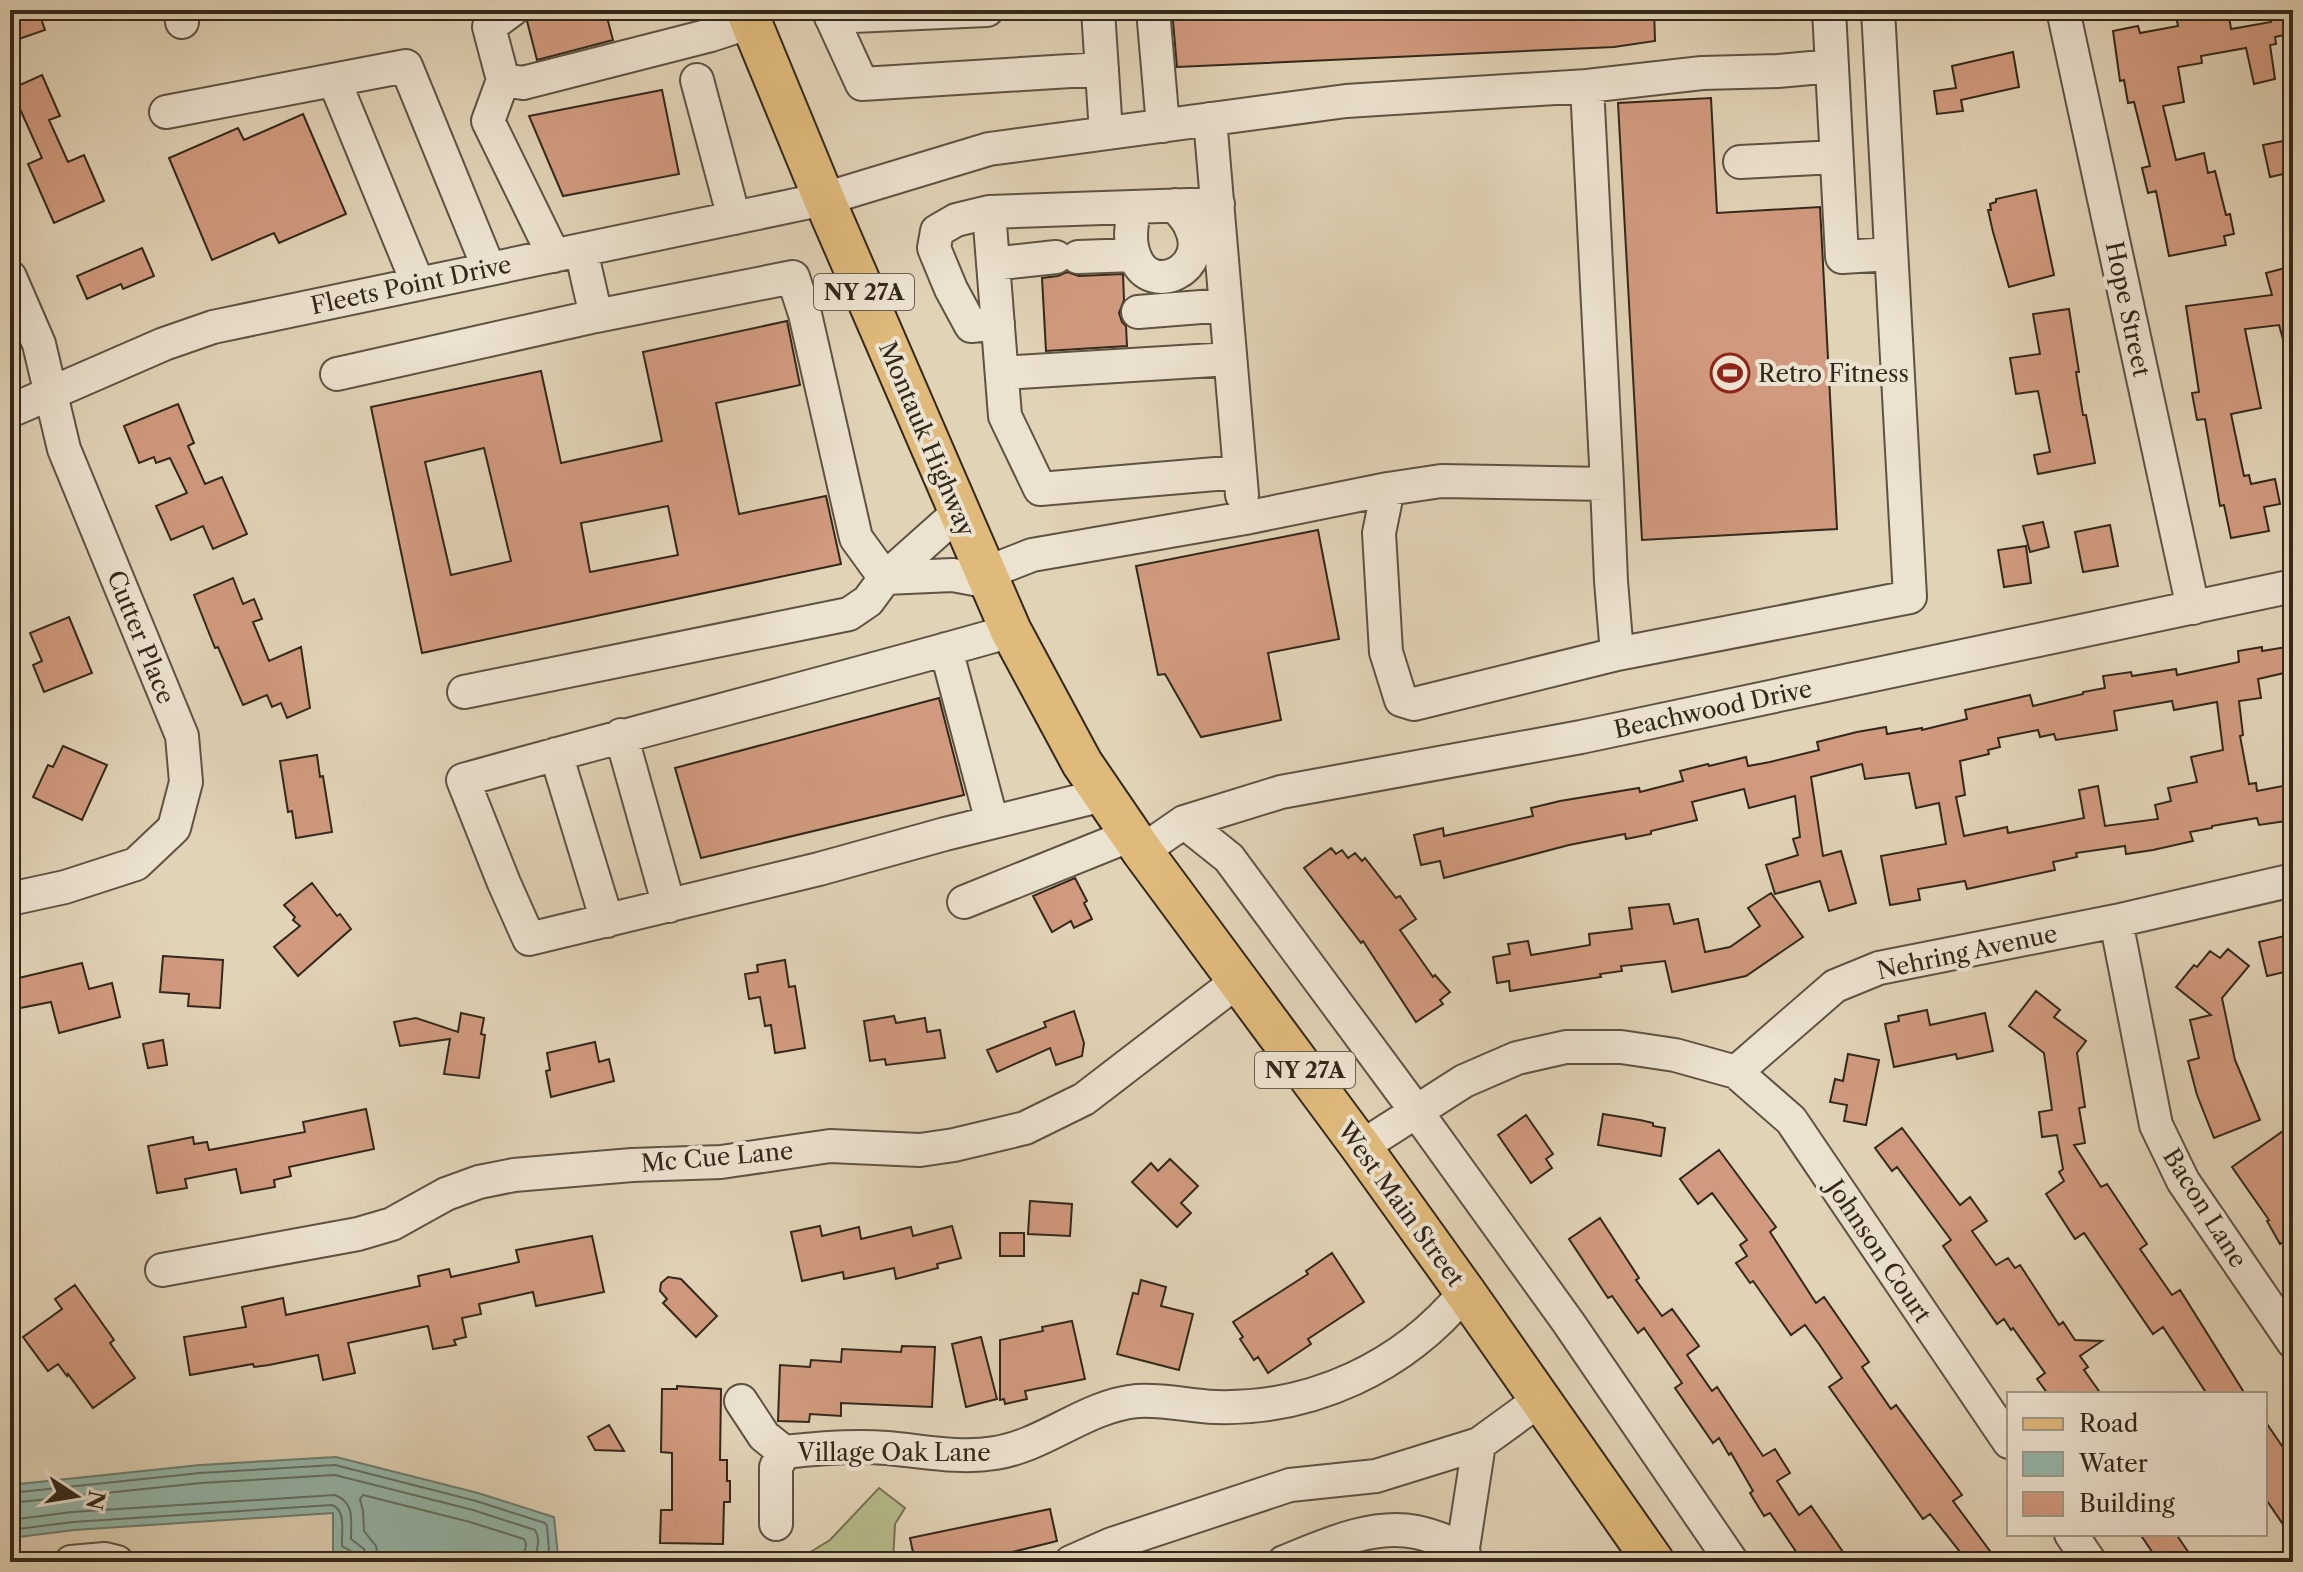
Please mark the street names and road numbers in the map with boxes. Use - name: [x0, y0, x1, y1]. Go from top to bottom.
- street label: Hope Street: [2100, 239, 2157, 380]
- street label: Fleets Point Drive: [308, 250, 514, 320]
- road number: NY 27A: [814, 274, 914, 310]
- street label: Montauk Highway: [873, 337, 981, 541]
- street label: Cutter Place: [101, 566, 181, 708]
- street label: Beachwood Drive: [1611, 674, 1815, 744]
- street label: Nehring Avenue: [1874, 919, 2060, 985]
- road number: NY 27A: [1255, 1052, 1355, 1088]
- street label: West Main Street: [1331, 1115, 1471, 1292]
- street label: Mc Cue Lane: [640, 1136, 794, 1178]
- street label: Bacon Lane: [2157, 1143, 2253, 1273]
- street label: Johnson Court: [1818, 1171, 1938, 1328]
- street label: Village Oak Lane: [796, 1438, 991, 1467]

